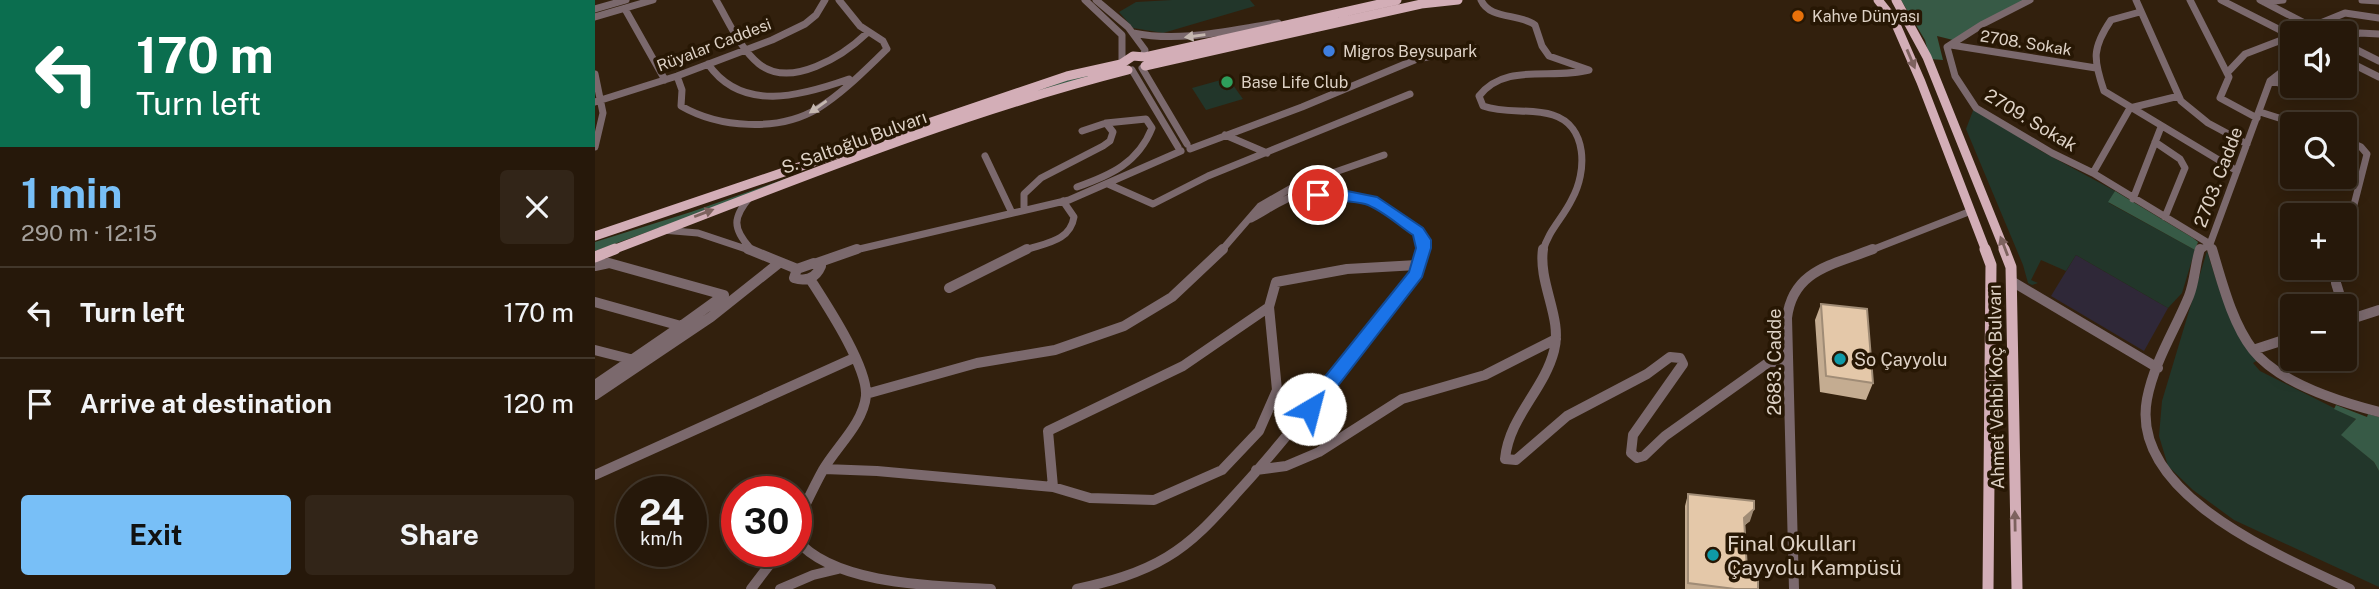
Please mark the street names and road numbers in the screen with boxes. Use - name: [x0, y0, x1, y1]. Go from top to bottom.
- street label: Rüyalar Caddesi: [654, 14, 774, 76]
- street label: 2708. Sokak: [1979, 26, 2073, 60]
- street label: 2709. Sokak: [1981, 84, 2081, 156]
- street label: S. Saltoğlu Bulvarı: [779, 106, 929, 178]
- street label: 2703. Cadde: [2189, 124, 2247, 230]
- street label: Ahmet Vehbi Koç Bulvarı: [1984, 284, 2008, 490]
- street label: 2683. Cadde: [1764, 309, 1785, 415]

